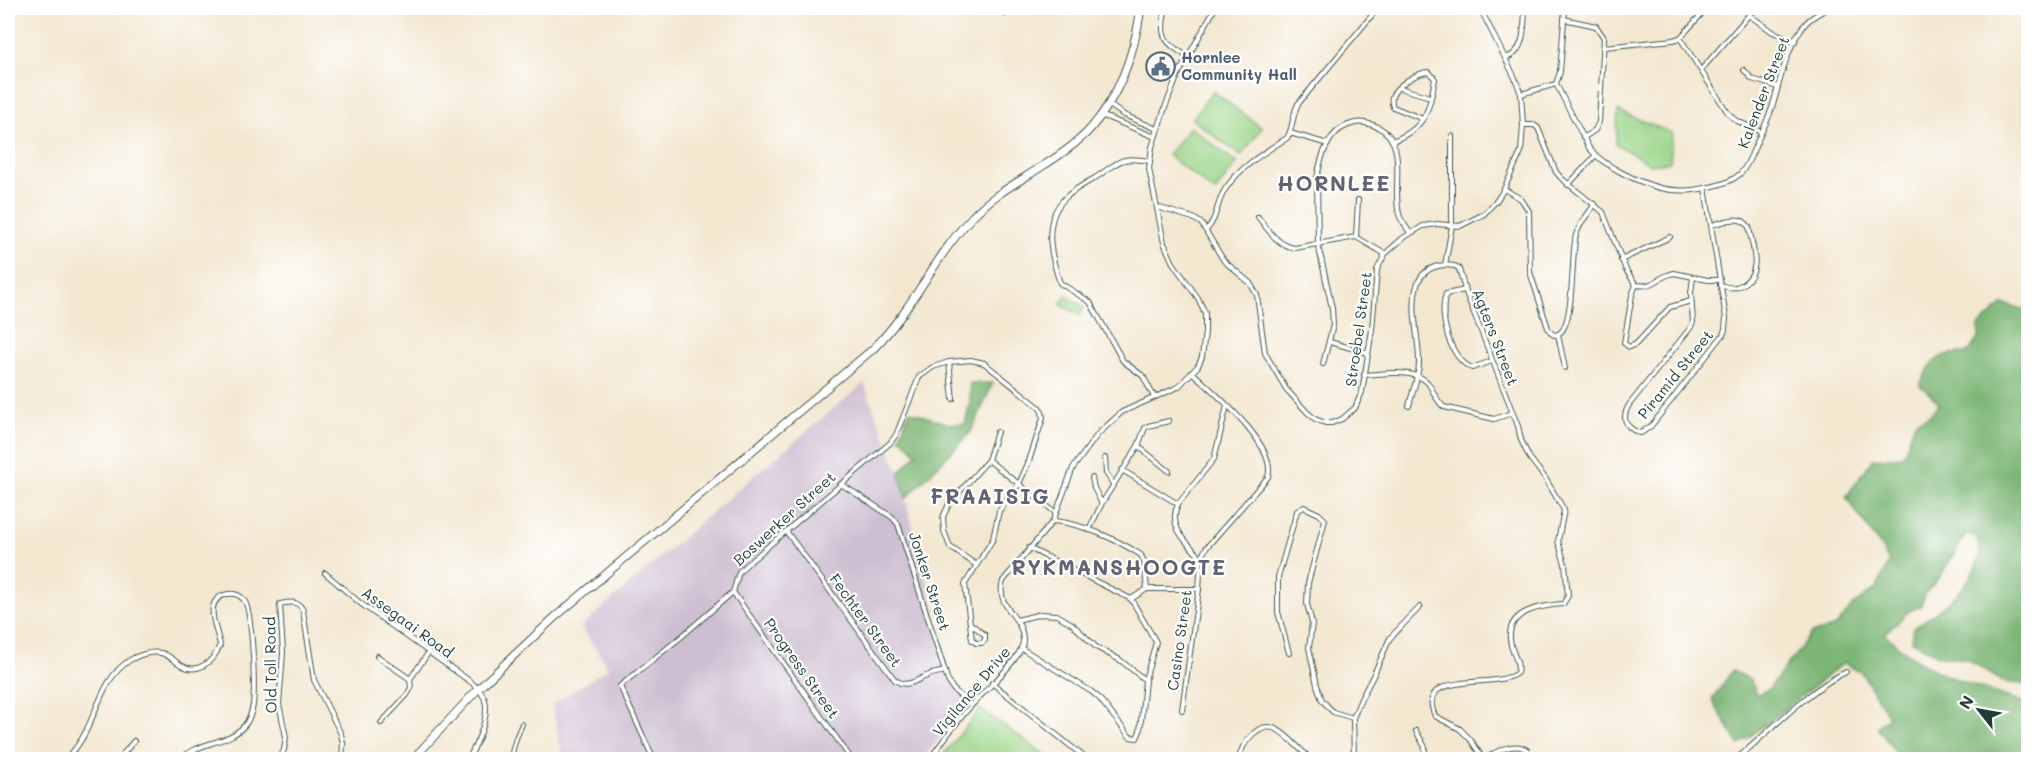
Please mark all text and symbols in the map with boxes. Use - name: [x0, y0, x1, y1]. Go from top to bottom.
- street label: Kalender Street: [1732, 33, 1794, 151]
- place label: Hornlee Community Hall: [1181, 47, 1297, 84]
- public building icon: Hornlee Community Hall: [1144, 50, 1176, 82]
- district label: HORNLEE: [1277, 169, 1391, 196]
- street label: Stroebel Street: [1340, 270, 1376, 388]
- street label: Agters Street: [1468, 286, 1524, 388]
- street label: Piramid Street: [1633, 325, 1717, 423]
- street label: Boswerker Street: [729, 467, 839, 569]
- district label: FRAAISIG: [930, 482, 1050, 509]
- street label: Jonker Street: [905, 529, 955, 633]
- district label: RYKMANSHOOGTE: [1011, 553, 1227, 580]
- street label: Fechter Street: [825, 569, 907, 671]
- street label: Assegaai Road: [358, 582, 458, 662]
- street label: Casino Street: [1162, 588, 1196, 692]
- street label: Progress Street: [760, 614, 844, 722]
- street label: Old Toll Road: [259, 616, 281, 714]
- street label: Vigilance Drive: [928, 642, 1014, 740]
- north arrow: [1949, 680, 2009, 740]
- text: N: [1954, 691, 1978, 713]

